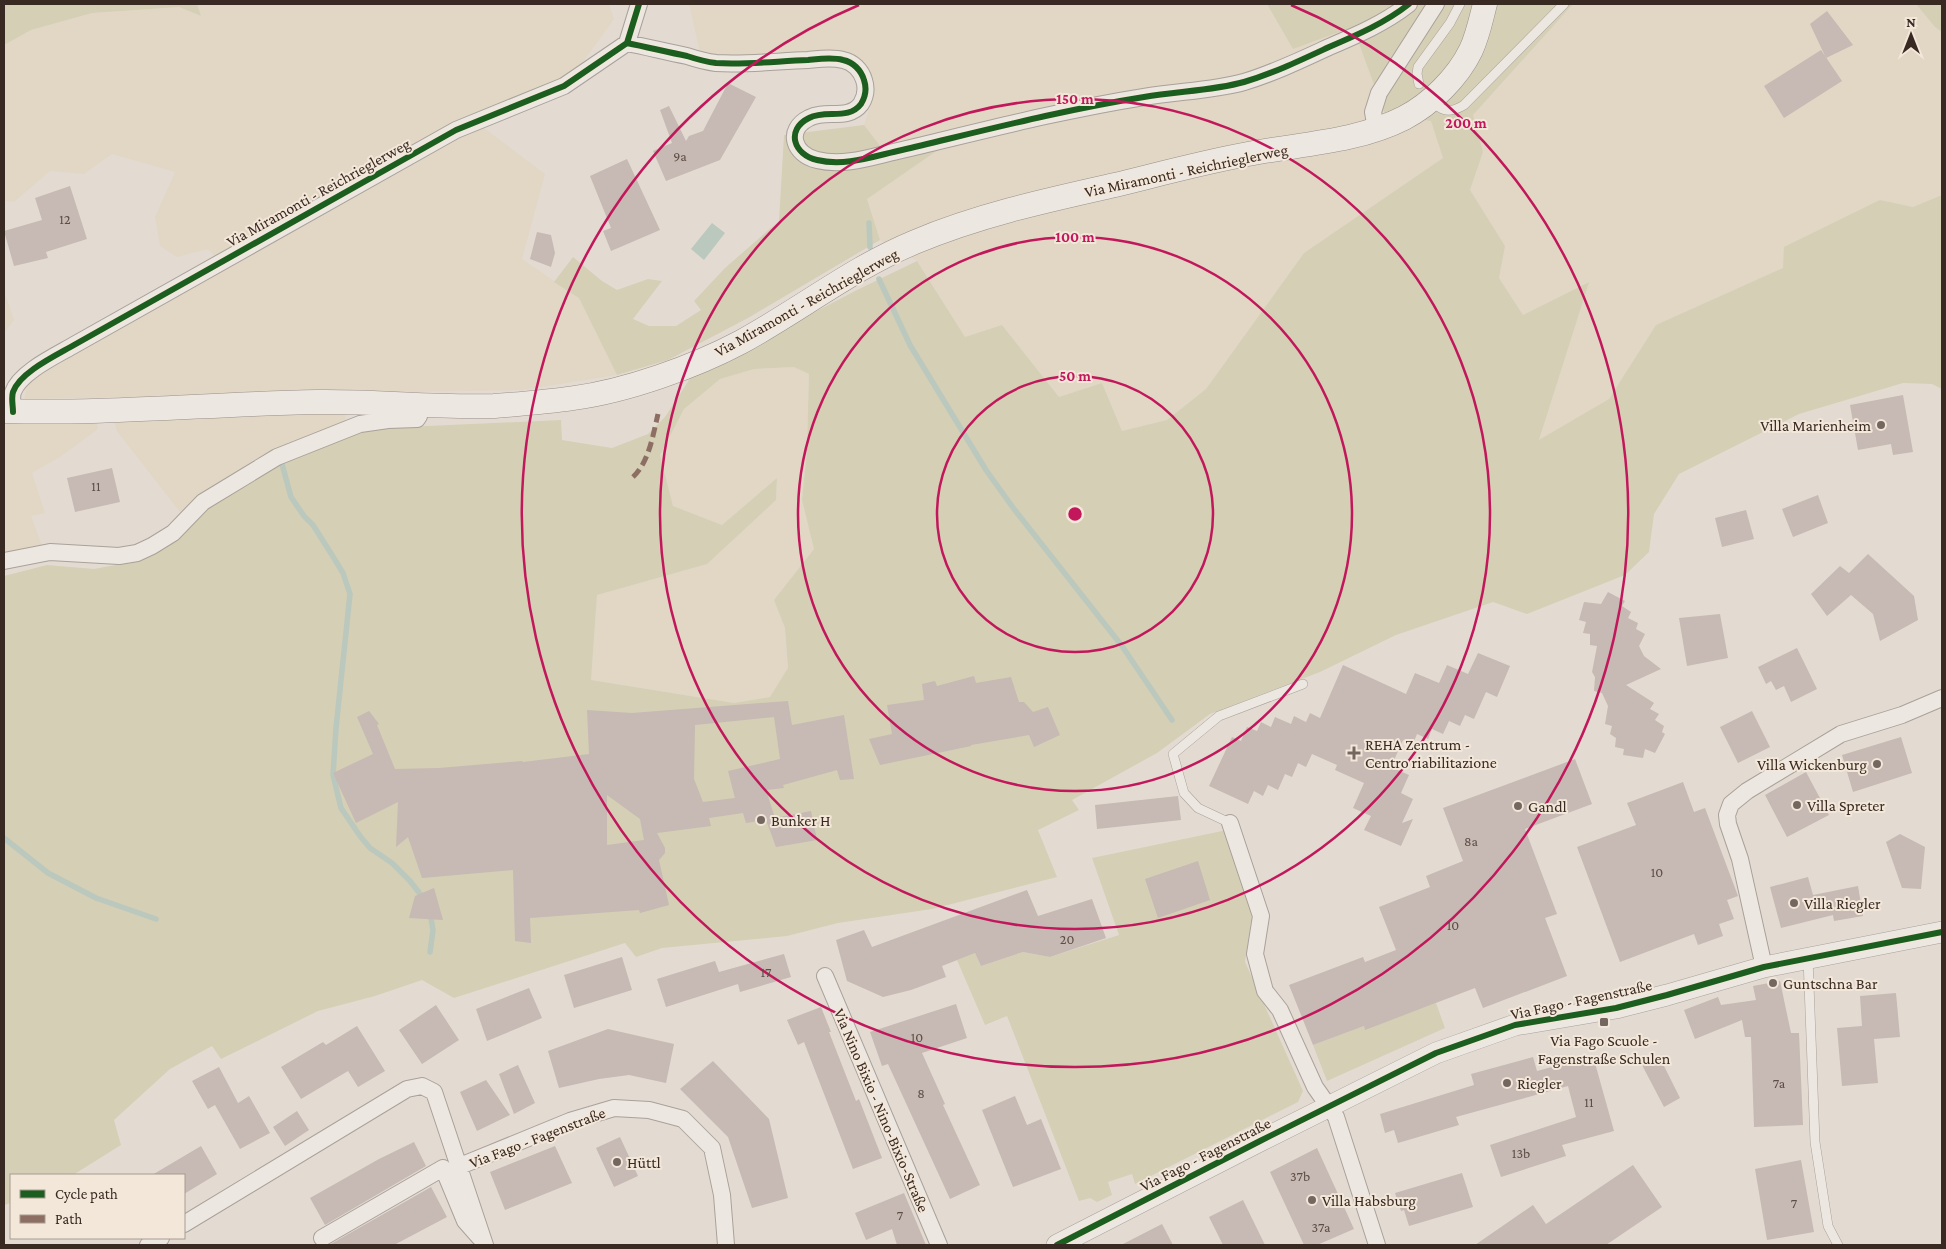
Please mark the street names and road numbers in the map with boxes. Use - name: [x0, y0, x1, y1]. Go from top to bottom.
- street label: Via Miramonti - Reichrieglerweg: [223, 135, 414, 251]
- street label: Via Miramonti - Reichrieglerweg: [1083, 141, 1290, 201]
- street label: Via Miramonti - Reichrieglerweg: [711, 245, 902, 361]
- street label: Via Fago - Fagenstraße: [1509, 976, 1654, 1024]
- street label: Via Nino Bixio - Nino-Bixio-Straße: [831, 1006, 932, 1215]
- street label: Via Fago - Fagenstraße: [467, 1104, 608, 1172]
- street label: Via Fago - Fagenstraße: [1137, 1114, 1274, 1196]

